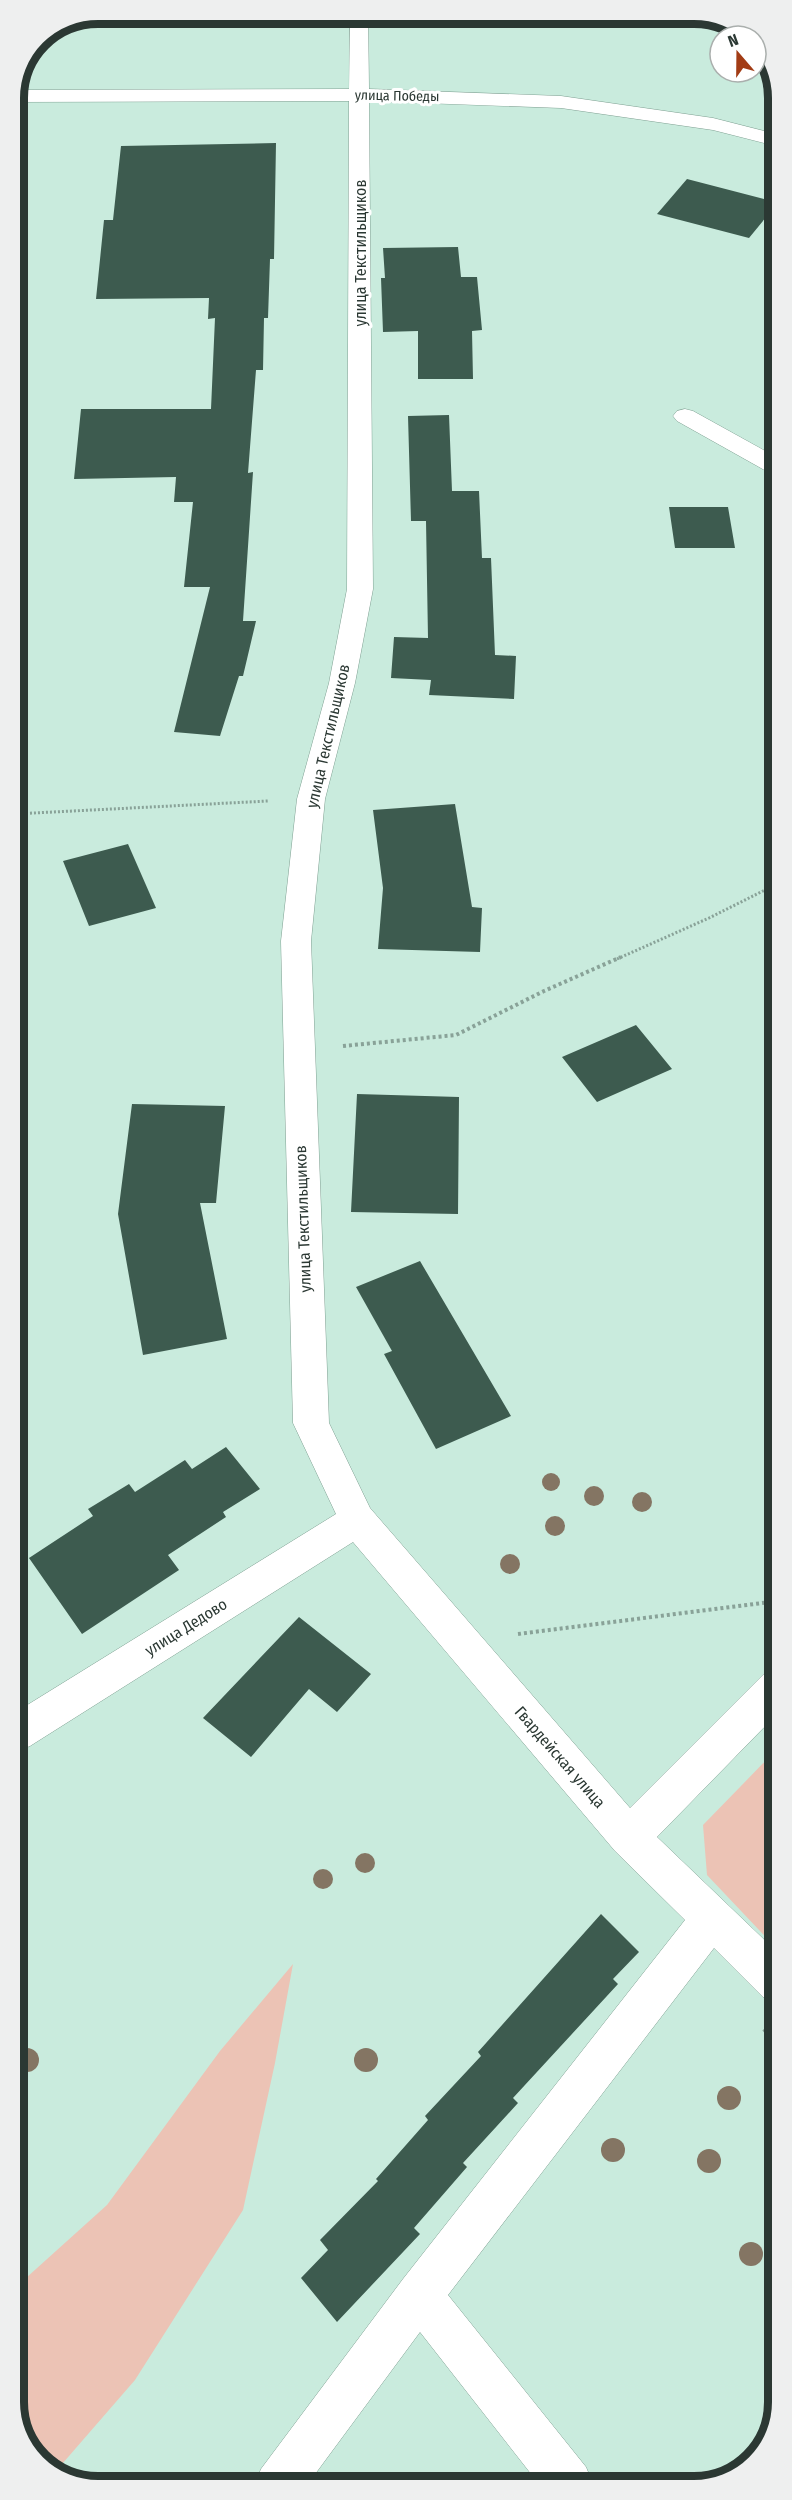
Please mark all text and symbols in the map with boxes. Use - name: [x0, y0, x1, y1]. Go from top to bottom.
- north arrow: [708, 24, 768, 84]
- text: N: [725, 30, 741, 51]
- street label: улица Победы: [355, 87, 439, 105]
- street label: улица Текстильщиков: [351, 179, 370, 327]
- street label: улица Текстильщиков: [302, 662, 354, 810]
- street label: улица Текстильщиков: [291, 1145, 315, 1293]
- street label: улица Дедово: [141, 1594, 231, 1660]
- street label: Гвардейская улица: [511, 1702, 609, 1812]

